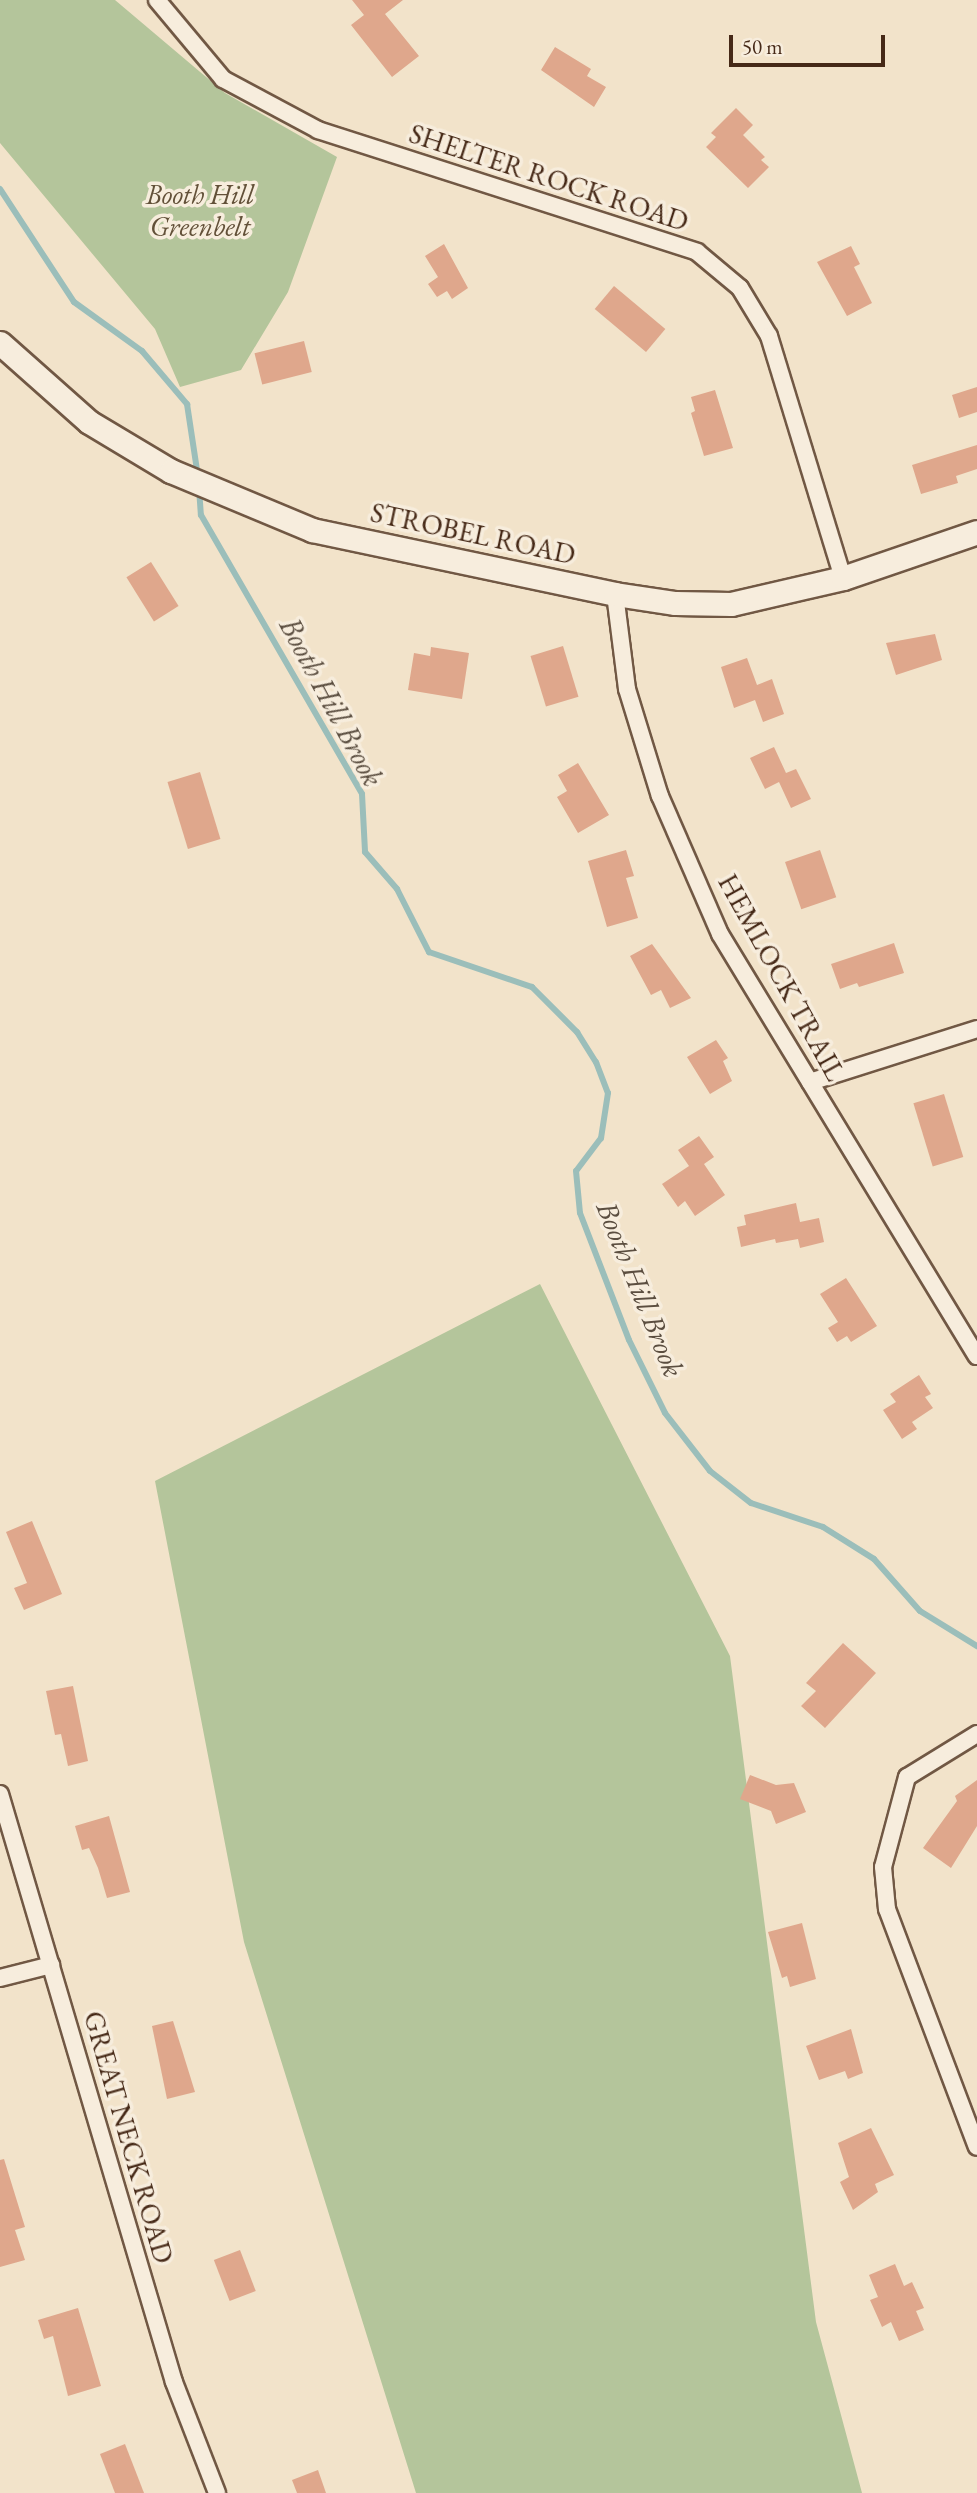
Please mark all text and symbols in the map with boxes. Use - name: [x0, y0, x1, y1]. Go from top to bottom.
- scale bar: [732, 21, 888, 65]
- text: 50 m: [742, 33, 783, 60]
- street label: SHELTER ROCK ROAD: [405, 116, 693, 238]
- park label: Booth Hill Greenbelt: [146, 177, 254, 243]
- street label: STROBEL ROAD: [368, 495, 578, 571]
- water label: Booth Hill Brook: [271, 611, 391, 793]
- street label: HEMLOCK TRAIL: [711, 868, 853, 1086]
- water label: Booth Hill Brook: [588, 1196, 692, 1382]
- street label: GREAT NECK ROAD: [77, 2007, 181, 2267]

